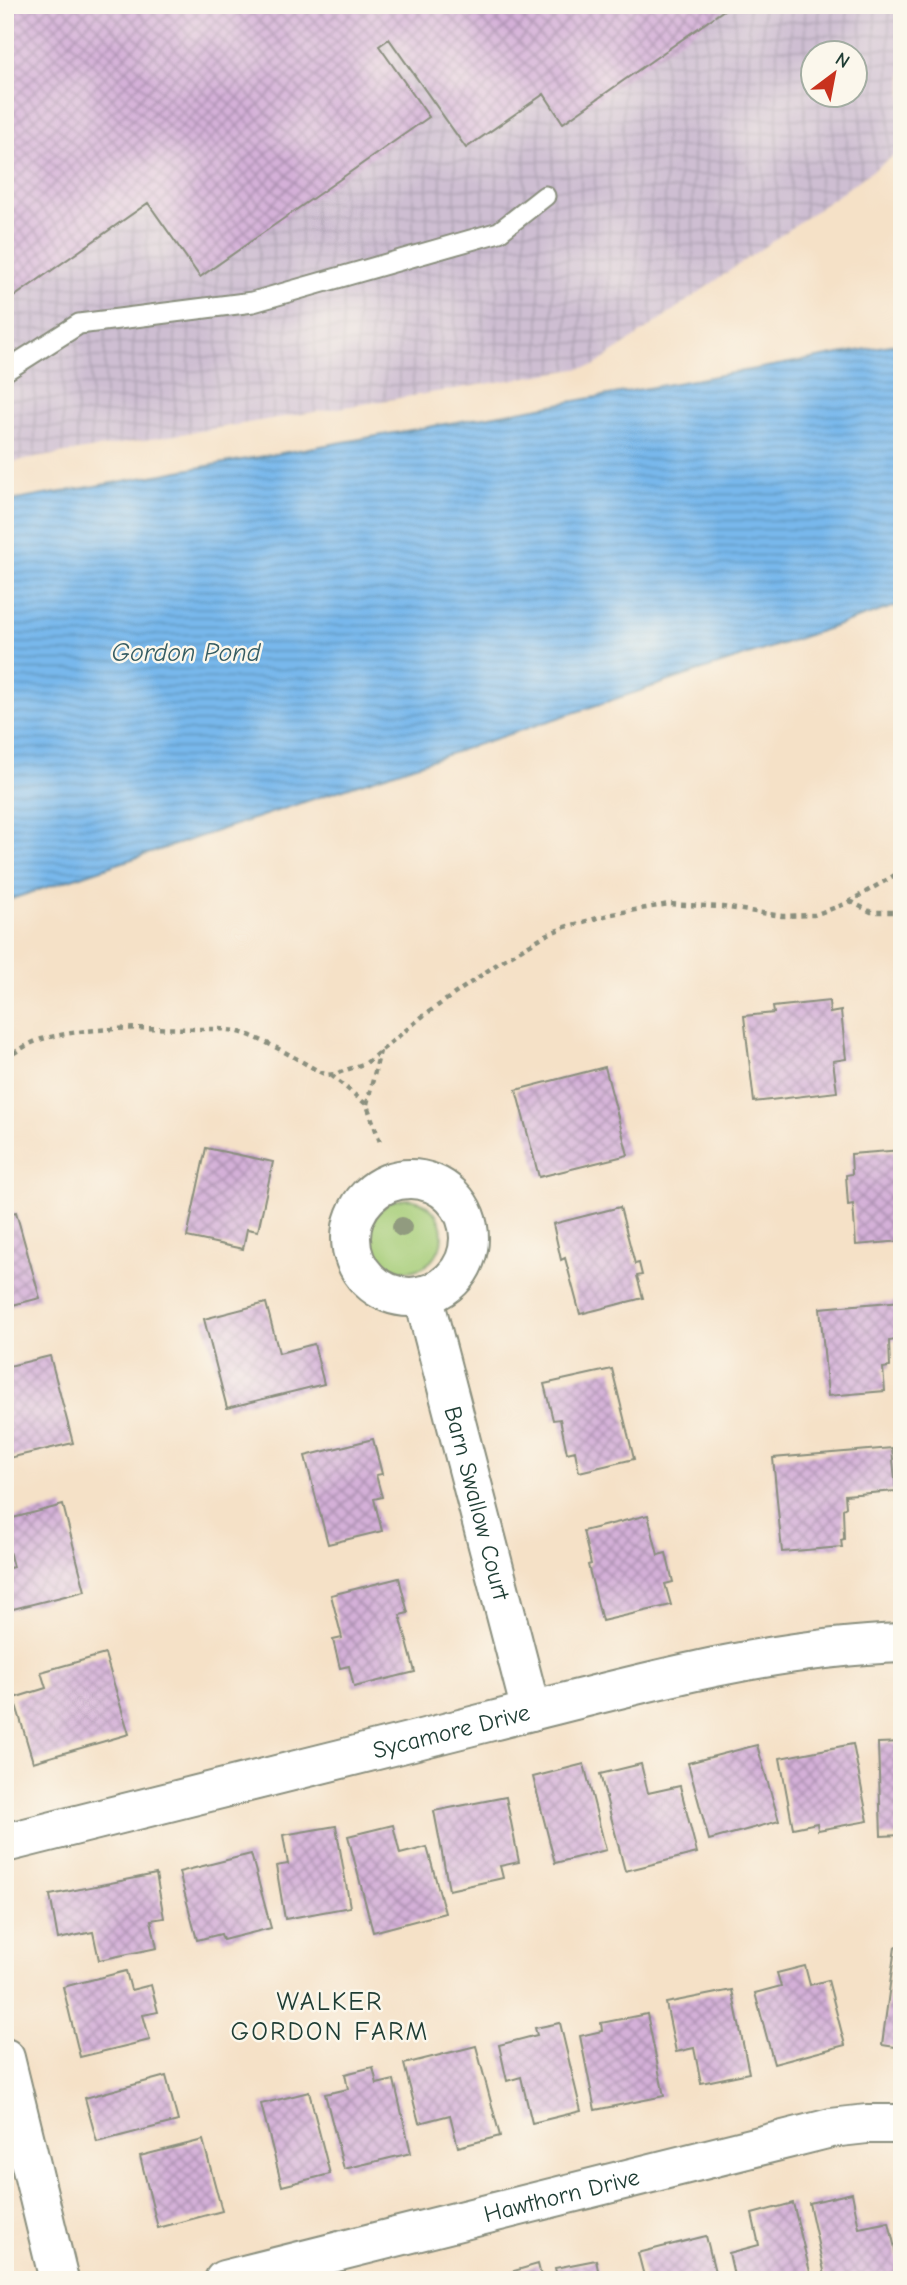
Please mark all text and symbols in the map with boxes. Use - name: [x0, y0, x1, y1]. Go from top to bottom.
- north arrow: [799, 38, 869, 108]
- text: N: [831, 48, 854, 73]
- water label: Gordon Pond: [112, 638, 262, 668]
- street label: Barn Swallow Court: [438, 1403, 516, 1604]
- street label: Sycamore Drive: [370, 1698, 533, 1764]
- district label: WALKER GORDON FARM: [231, 1987, 429, 2047]
- street label: Hawthorn Drive: [481, 2163, 642, 2228]

